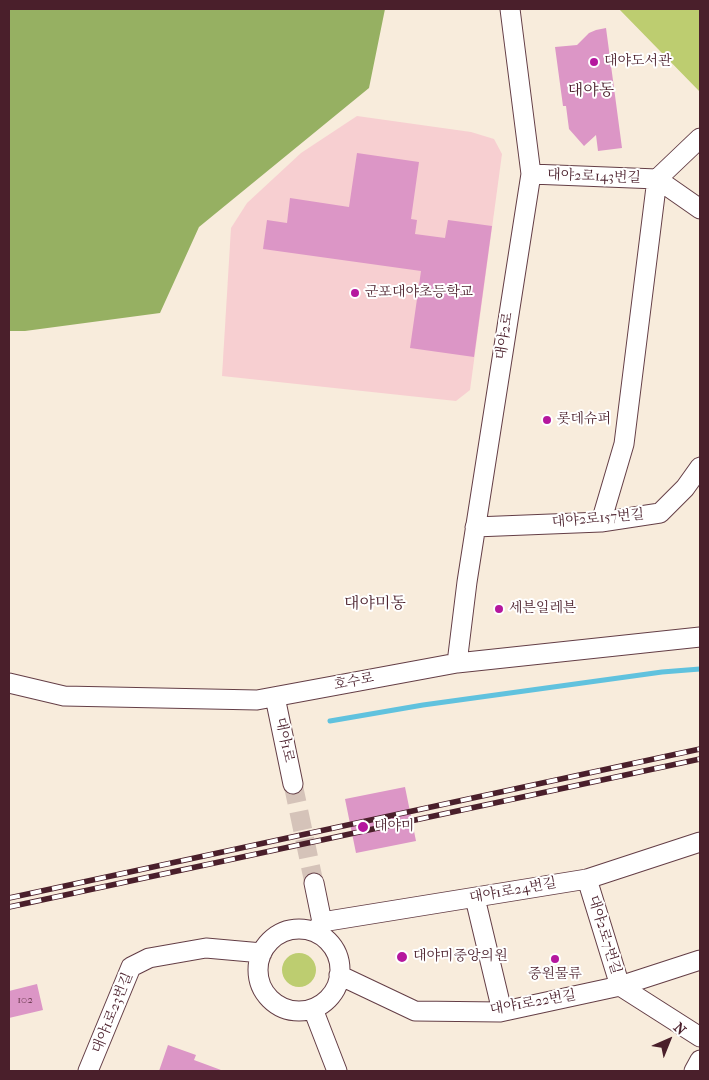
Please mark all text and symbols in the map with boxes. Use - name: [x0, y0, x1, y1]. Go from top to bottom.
- place label: 대야도서관: [604, 54, 672, 70]
- marker: 대야도서관: [588, 56, 600, 68]
- district label: 대야동: [568, 81, 614, 101]
- street label: 대야2로143번길: [547, 167, 641, 187]
- place label: 군포대야초등학교: [365, 285, 473, 301]
- marker: 군포대야초등학교: [349, 287, 361, 299]
- street label: 대야2로: [493, 311, 517, 361]
- place label: 롯데슈퍼: [557, 412, 611, 428]
- marker: 롯데슈퍼: [541, 414, 553, 426]
- street label: 대야2로157번길: [551, 507, 645, 531]
- district label: 대야미동: [344, 594, 406, 614]
- place label: 세븐일레븐: [509, 601, 577, 617]
- marker: 세븐일레븐: [493, 603, 505, 615]
- street label: 호수로: [332, 670, 376, 694]
- street label: 대야1로: [271, 716, 297, 764]
- place label: 대야미: [374, 819, 415, 835]
- marker: 대야미: [356, 820, 370, 834]
- street label: 대야1로24번길: [468, 875, 558, 907]
- street label: 대야2로7번길: [584, 894, 624, 976]
- place label: 대야미중앙의원: [413, 949, 508, 965]
- marker: 대야미중앙의원: [395, 950, 409, 964]
- marker: 중원물류: [549, 953, 561, 965]
- place label: 중원물류: [528, 967, 582, 983]
- street label: 대야1로23번길: [89, 970, 137, 1056]
- street label: 대야1로22번길: [489, 987, 577, 1019]
- house number: 102: [17, 993, 33, 1007]
- north arrow: [644, 1015, 694, 1065]
- text: N: [670, 1019, 689, 1039]

